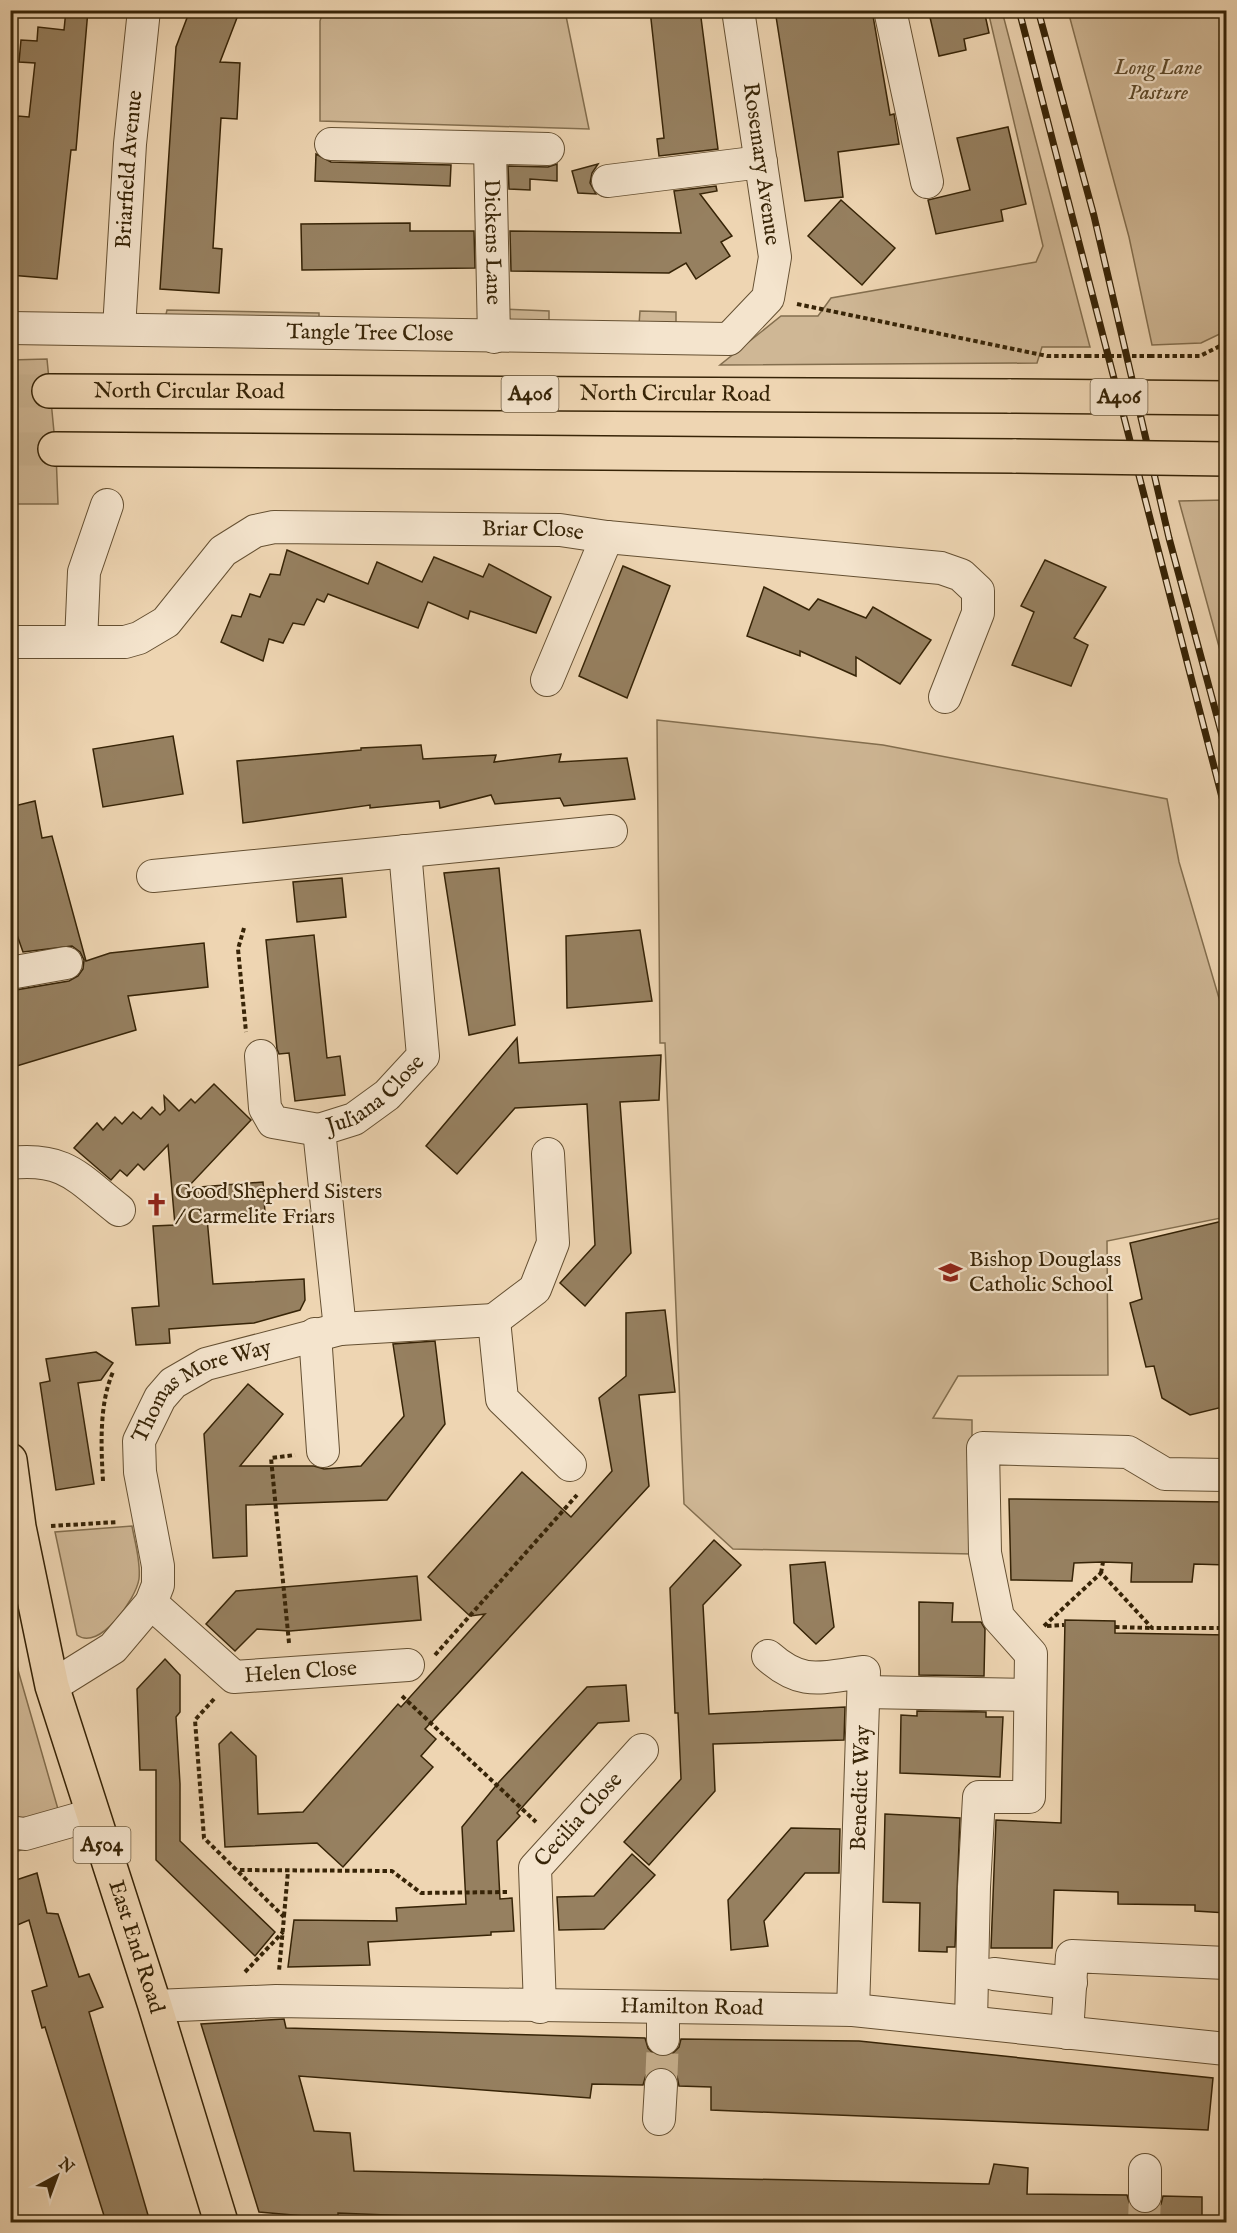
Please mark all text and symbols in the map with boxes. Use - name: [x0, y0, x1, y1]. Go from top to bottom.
- park label: Long Lane Pasture: [1113, 54, 1202, 107]
- street label: Rosemary Avenue: [736, 81, 786, 247]
- street label: Briarfield Avenue: [110, 89, 150, 249]
- street label: Dickens Lane: [477, 179, 507, 305]
- street label: Tangle Tree Close: [286, 318, 454, 349]
- road number: A406: [502, 376, 558, 412]
- street label: North Circular Road: [93, 377, 285, 406]
- road number: A406: [1090, 379, 1148, 415]
- street label: North Circular Road: [579, 380, 771, 409]
- street label: Briar Close: [482, 515, 586, 547]
- street label: Juliana Close: [320, 1049, 431, 1142]
- place label: Good Shepherd Sisters / Carmelite Friars: [175, 1178, 382, 1231]
- church icon: Good Shepherd Sisters / Carmelite Friars: [144, 1192, 170, 1218]
- place label: Bishop Douglass Catholic School: [969, 1246, 1121, 1299]
- school or university icon: Bishop Douglass Catholic School: [938, 1260, 964, 1286]
- street label: Thomas More Way: [126, 1333, 275, 1448]
- street label: Helen Close: [244, 1655, 358, 1690]
- street label: Benedict Way: [845, 1725, 877, 1851]
- street label: Cecilia Close: [528, 1767, 629, 1873]
- road number: A504: [74, 1827, 130, 1863]
- street label: East End Road: [101, 1877, 170, 2017]
- street label: Hamilton Road: [620, 1992, 764, 2023]
- north arrow: [27, 2146, 87, 2206]
- text: N: [53, 2153, 77, 2178]

